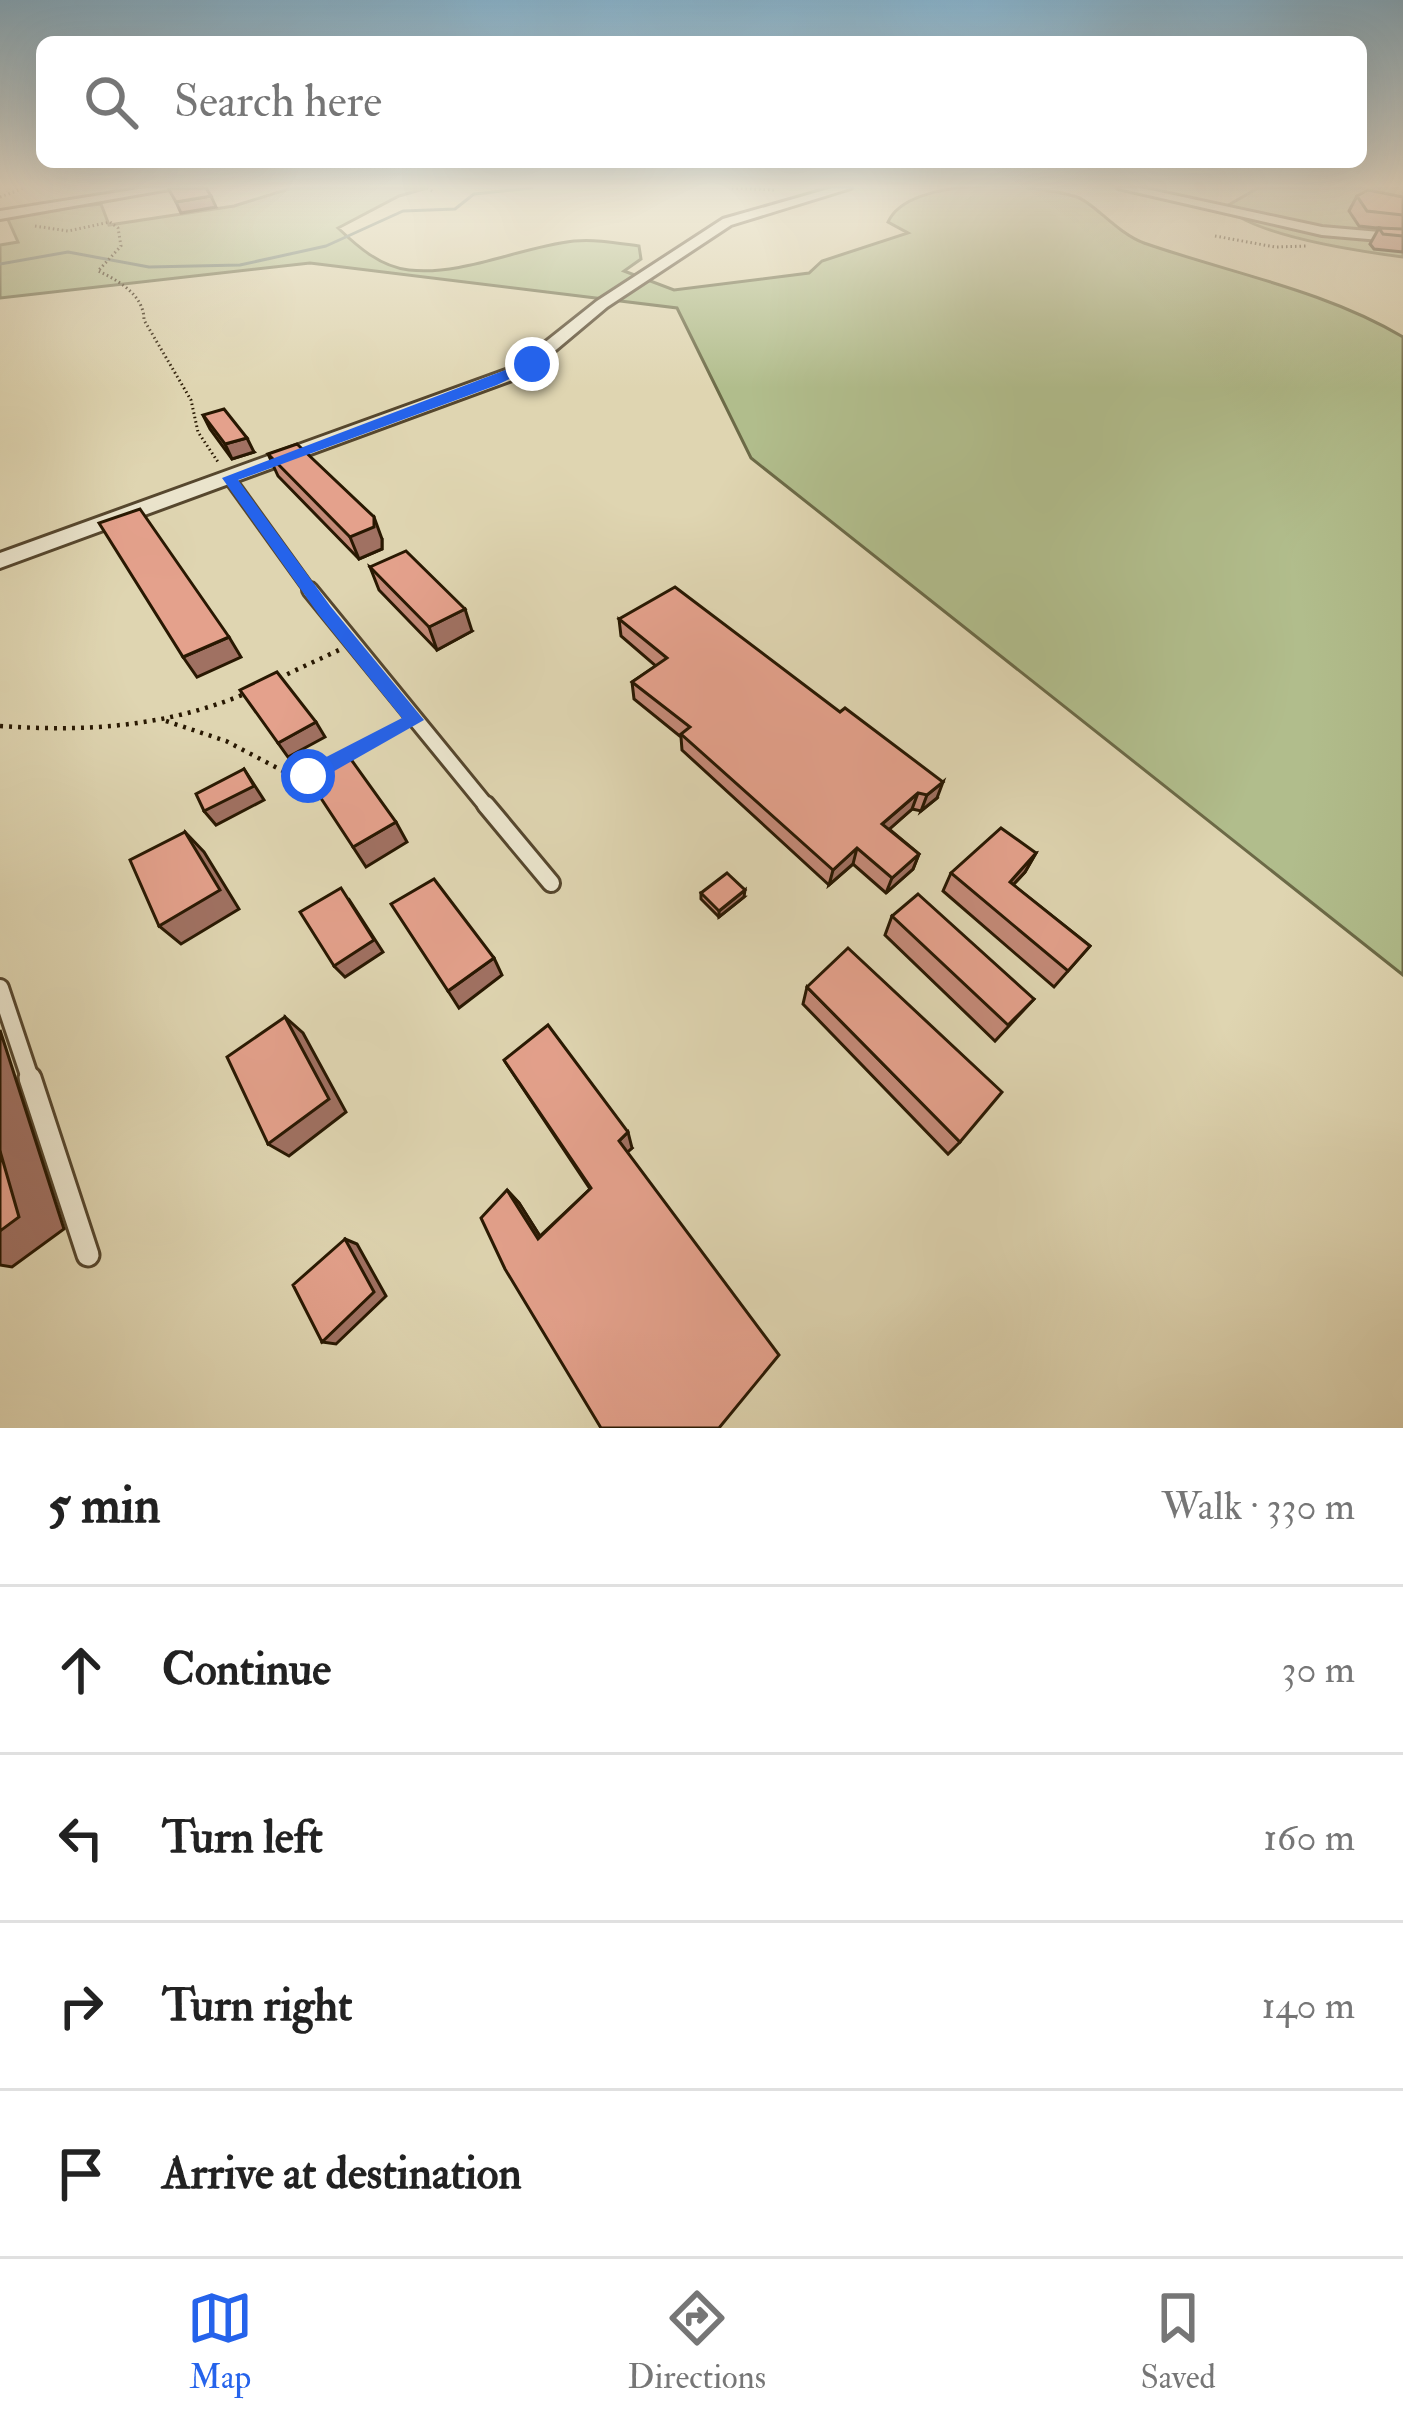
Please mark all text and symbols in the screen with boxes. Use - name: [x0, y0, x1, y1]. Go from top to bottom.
- search box: [36, 36, 1367, 168]
- icon: search: [78, 69, 144, 135]
- text: Search here: [174, 74, 382, 130]
- route end: [505, 337, 559, 391]
- route start: [281, 749, 335, 803]
- text: 5 min: [48, 1474, 161, 1538]
- text: Walk · 330 m: [1162, 1482, 1355, 1531]
- icon: ahead: [48, 1637, 114, 1703]
- text: Continue: [162, 1642, 331, 1698]
- text: 30 m: [1282, 1645, 1355, 1694]
- icon: left: [48, 1805, 114, 1871]
- text: Turn left: [162, 1810, 323, 1866]
- text: 160 m: [1263, 1813, 1355, 1862]
- icon: right: [48, 1973, 114, 2039]
- text: Turn right: [162, 1978, 352, 2034]
- text: 140 m: [1262, 1981, 1355, 2030]
- icon: arrive: [48, 2141, 114, 2207]
- text: Arrive at destination: [162, 2146, 522, 2202]
- tab: Map: [187, 2285, 253, 2398]
- tab: Directions: [628, 2285, 766, 2398]
- tab: Saved: [1140, 2285, 1216, 2398]

